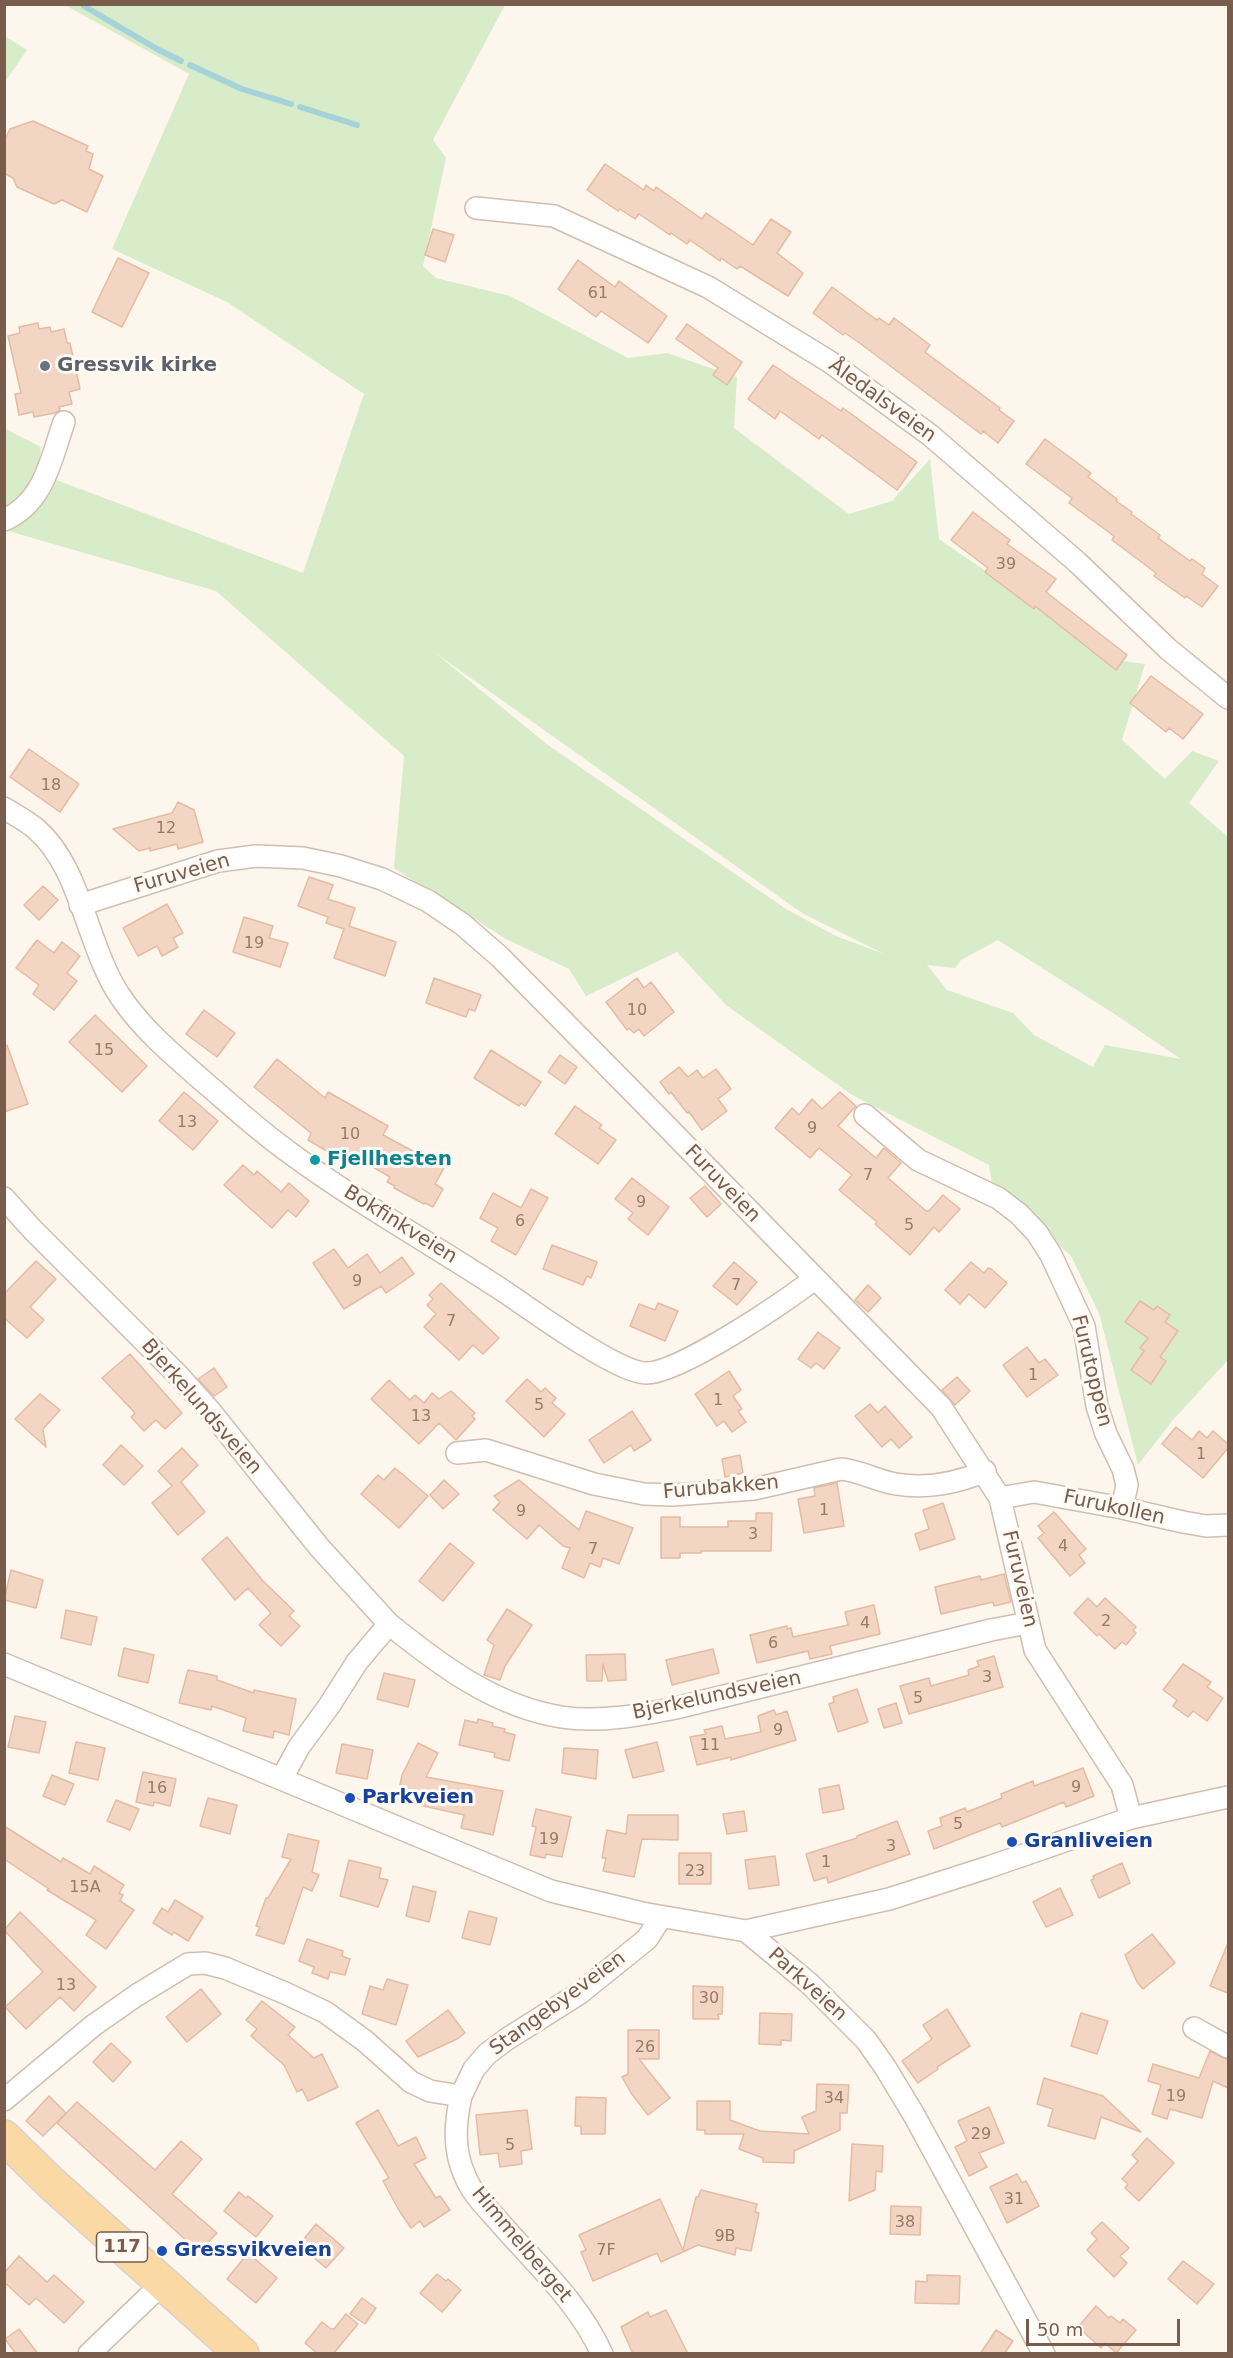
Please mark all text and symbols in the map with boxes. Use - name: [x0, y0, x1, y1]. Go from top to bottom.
- house number: 61: [588, 284, 608, 304]
- place label: Gressvik kirke: [57, 354, 217, 378]
- street label: Åledalsveien: [824, 354, 940, 448]
- marker: Gressvik kirke: [38, 359, 52, 373]
- house number: 39: [996, 555, 1016, 575]
- house number: 18: [41, 776, 61, 796]
- house number: 12: [156, 819, 176, 839]
- street label: Furuveien: [131, 849, 233, 899]
- house number: 19: [244, 934, 264, 954]
- house number: 10: [627, 1001, 647, 1021]
- house number: 15: [94, 1041, 114, 1061]
- house number: 13: [177, 1113, 197, 1133]
- house number: 9: [807, 1119, 817, 1139]
- house number: 10: [340, 1125, 360, 1145]
- street label: Furuveien: [679, 1140, 765, 1228]
- place label: Fjellhesten: [327, 1148, 452, 1172]
- marker: Fjellhesten: [308, 1153, 322, 1167]
- house number: 7: [863, 1166, 873, 1186]
- street label: Bokfinkveien: [339, 1181, 461, 1269]
- house number: 9: [636, 1193, 646, 1213]
- house number: 6: [515, 1212, 525, 1232]
- house number: 5: [904, 1216, 914, 1236]
- house number: 9: [352, 1272, 362, 1292]
- house number: 7: [731, 1276, 741, 1296]
- house number: 7: [446, 1312, 456, 1332]
- street label: Furutoppen: [1066, 1313, 1116, 1429]
- street label: Bjerkelundsveien: [136, 1334, 266, 1480]
- house number: 1: [1028, 1366, 1038, 1386]
- house number: 1: [713, 1391, 723, 1411]
- house number: 5: [534, 1396, 544, 1416]
- house number: 13: [411, 1407, 431, 1427]
- house number: 1: [1196, 1445, 1206, 1465]
- street label: Furubakken: [662, 1471, 780, 1505]
- street label: Furukollen: [1061, 1486, 1167, 1530]
- house number: 1: [819, 1501, 829, 1521]
- house number: 9: [516, 1502, 526, 1522]
- house number: 3: [748, 1525, 758, 1545]
- street label: Furuveien: [996, 1528, 1042, 1630]
- house number: 4: [1058, 1537, 1068, 1557]
- house number: 7: [588, 1540, 598, 1560]
- house number: 2: [1101, 1612, 1111, 1632]
- house number: 4: [860, 1614, 870, 1634]
- house number: 6: [768, 1634, 778, 1654]
- street label: Bjerkelundsveien: [631, 1666, 803, 1726]
- house number: 3: [982, 1668, 992, 1688]
- house number: 5: [913, 1689, 923, 1709]
- house number: 9: [773, 1721, 783, 1741]
- house number: 11: [700, 1736, 720, 1756]
- house number: 9: [1071, 1778, 1081, 1798]
- house number: 16: [147, 1779, 167, 1799]
- place label: Parkveien: [362, 1786, 474, 1810]
- marker: Parkveien: [343, 1791, 357, 1805]
- house number: 5: [953, 1815, 963, 1835]
- house number: 19: [539, 1830, 559, 1850]
- place label: Granliveien: [1024, 1830, 1153, 1854]
- marker: Granliveien: [1005, 1835, 1019, 1849]
- house number: 3: [886, 1837, 896, 1857]
- house number: 1: [821, 1853, 831, 1873]
- house number: 23: [685, 1862, 705, 1882]
- house number: 15A: [69, 1878, 101, 1898]
- street label: Parkveien: [763, 1943, 851, 2027]
- street label: Stangebyeveien: [485, 1947, 631, 2061]
- house number: 13: [56, 1976, 76, 1996]
- house number: 30: [699, 1989, 719, 2009]
- house number: 26: [635, 2038, 655, 2058]
- house number: 19: [1166, 2087, 1186, 2107]
- house number: 34: [824, 2089, 844, 2109]
- house number: 29: [971, 2125, 991, 2145]
- house number: 5: [505, 2136, 515, 2156]
- street label: Himmelberget: [466, 2182, 576, 2308]
- house number: 31: [1004, 2190, 1024, 2210]
- house number: 38: [895, 2213, 915, 2233]
- house number: 9B: [714, 2227, 736, 2247]
- road number: 117: [96, 2232, 148, 2262]
- place label: Gressvikveien: [174, 2239, 332, 2263]
- house number: 7F: [596, 2241, 616, 2261]
- marker: Gressvikveien: [155, 2244, 169, 2258]
- scale bar: [1029, 2307, 1184, 2345]
- text: 50 m: [1037, 2319, 1083, 2340]

